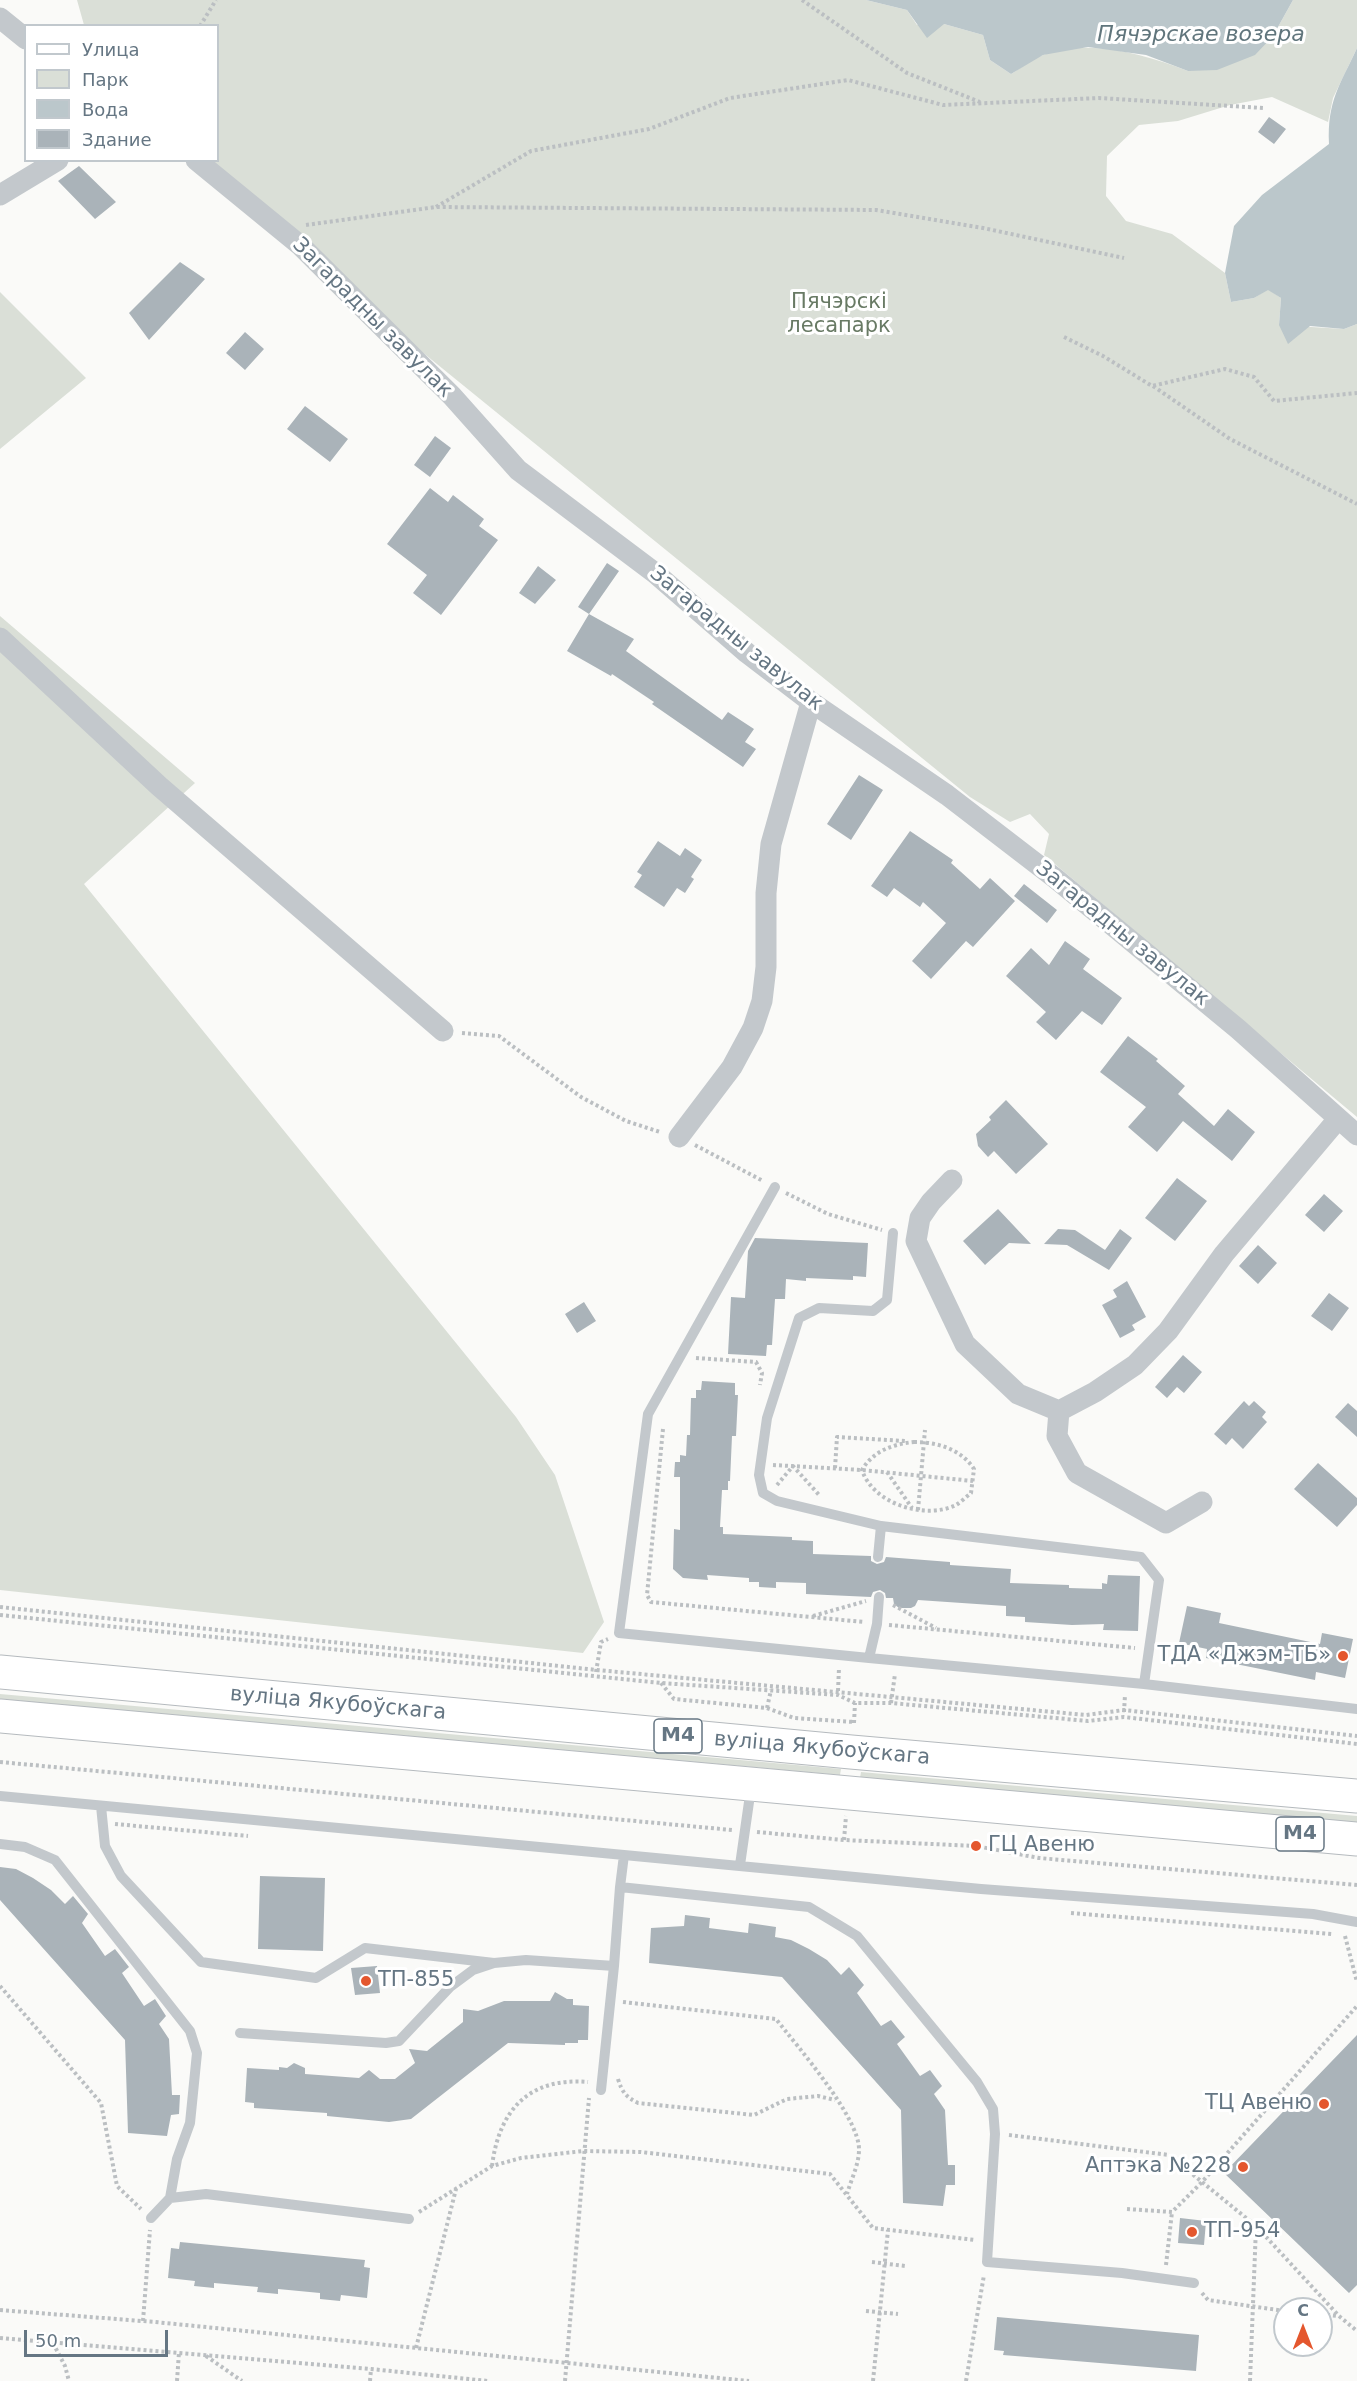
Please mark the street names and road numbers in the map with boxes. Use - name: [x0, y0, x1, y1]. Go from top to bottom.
- street label: Загарадны завулак: [287, 233, 457, 403]
- street label: Загарадны завулак: [644, 561, 828, 717]
- street label: Загарадны завулак: [1030, 856, 1214, 1012]
- street label: вуліца Якубоўскага: [229, 1682, 447, 1726]
- road number: М4: [654, 1719, 702, 1753]
- street label: вуліца Якубоўскага: [713, 1727, 931, 1771]
- road number: М4: [1276, 1817, 1324, 1851]

